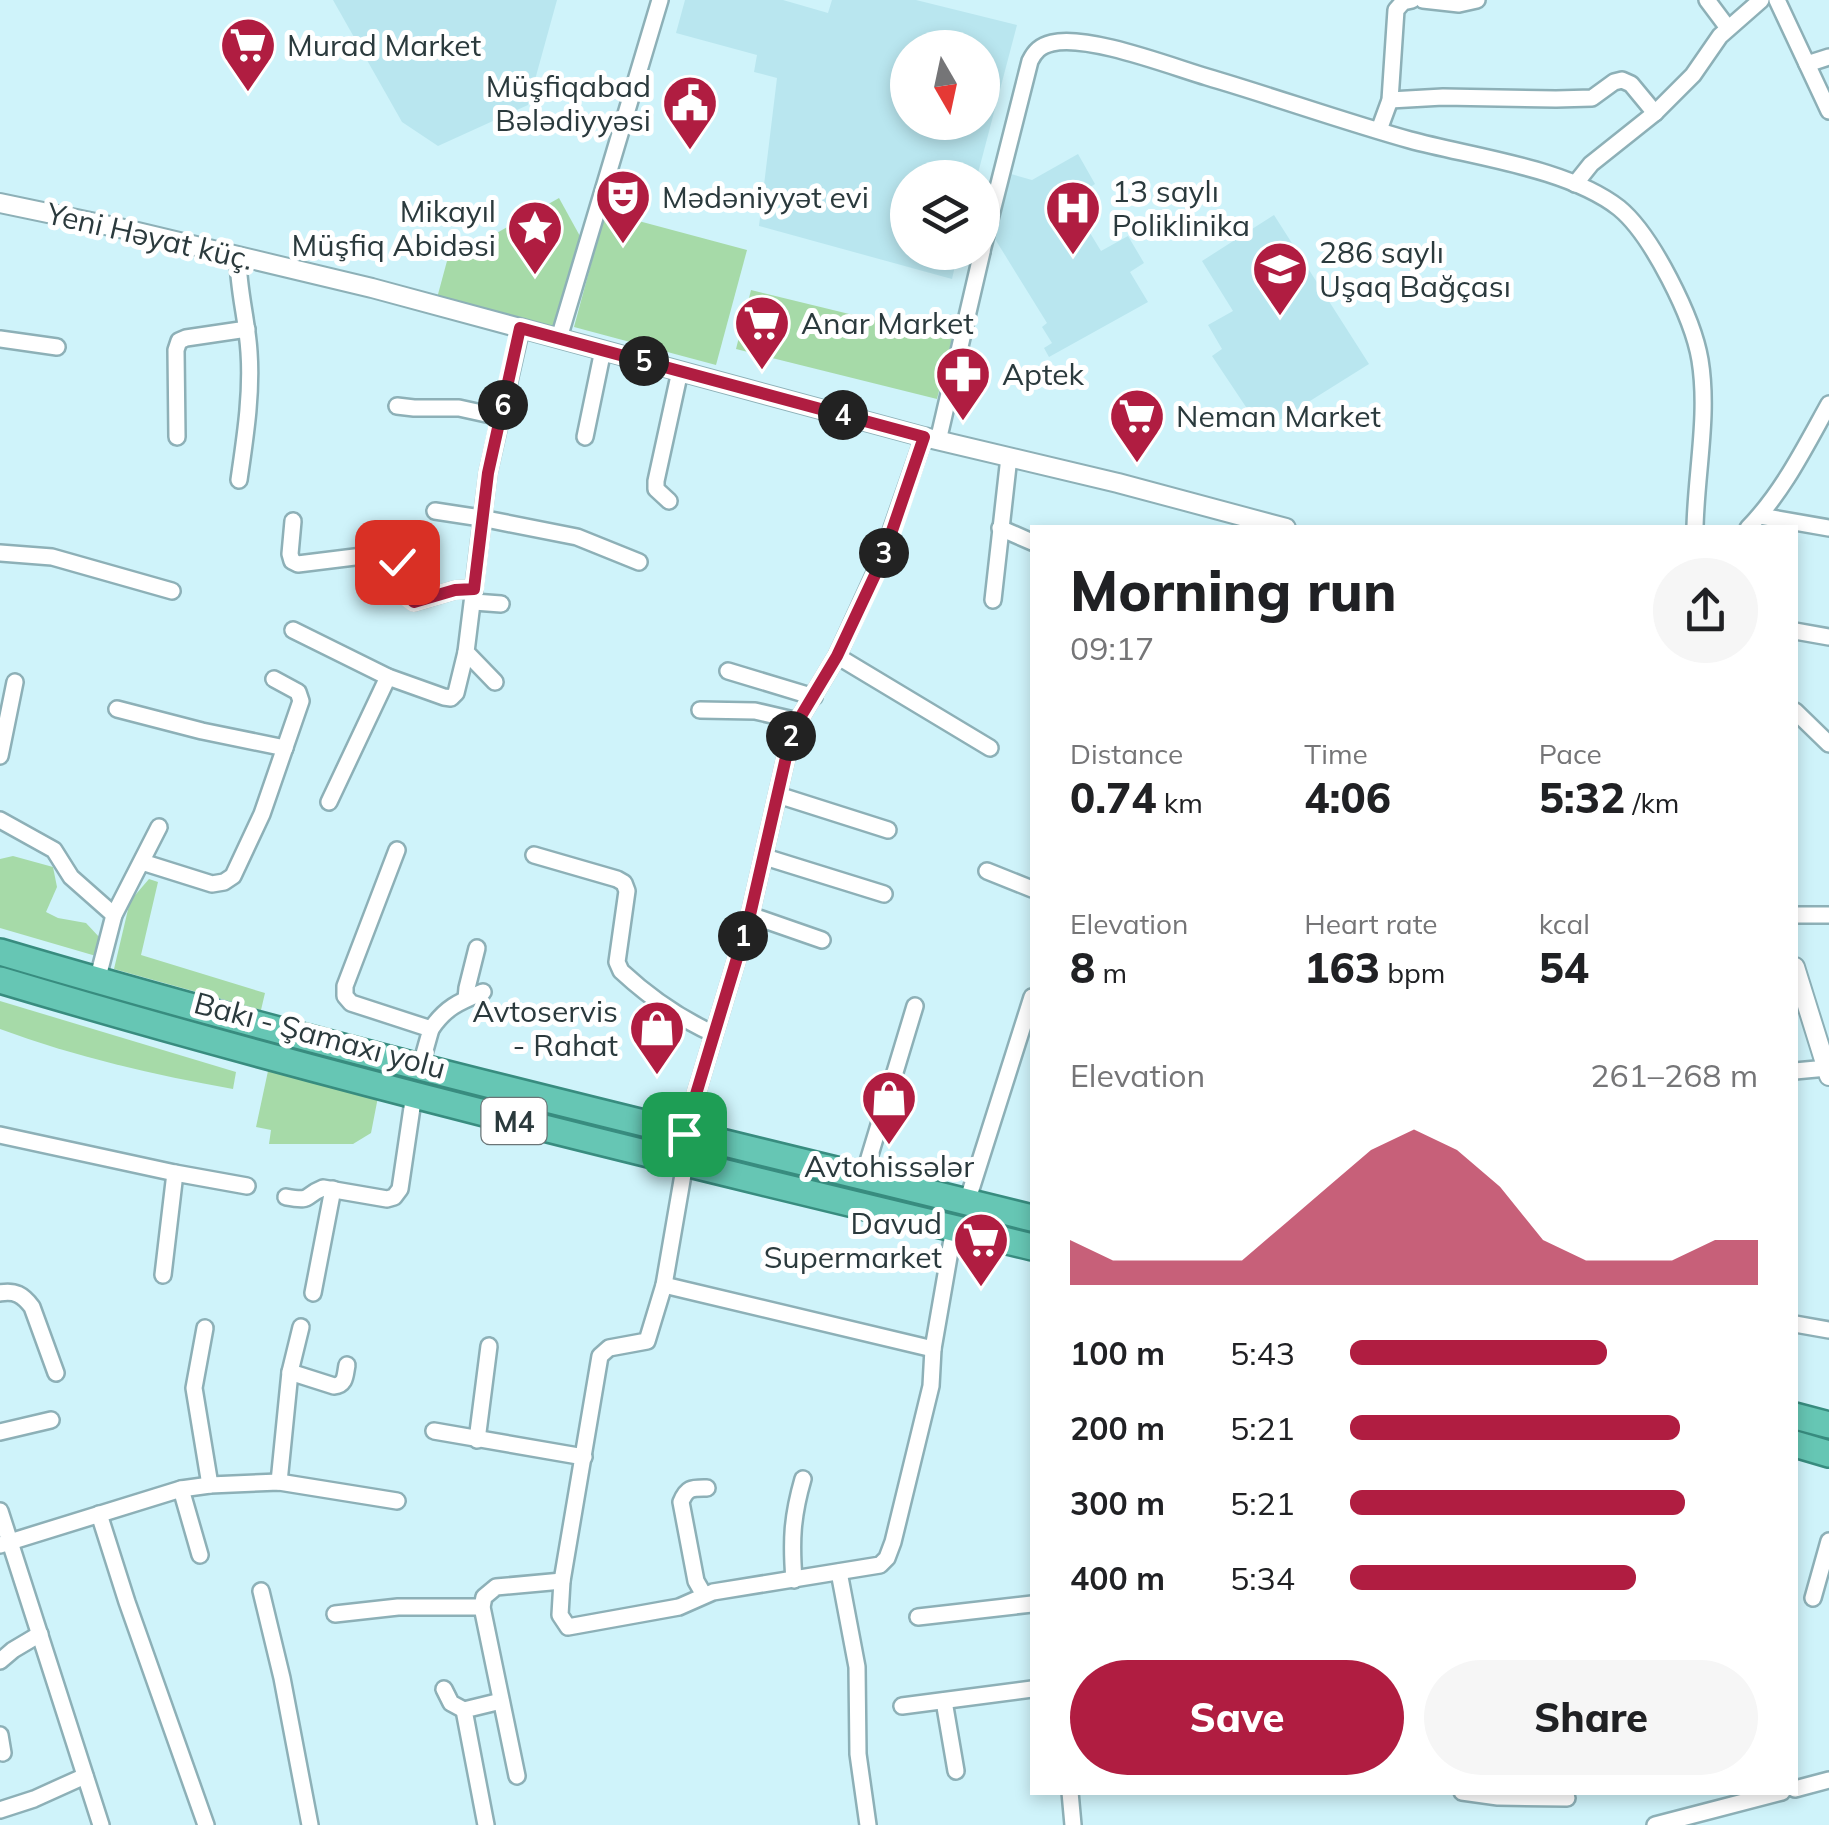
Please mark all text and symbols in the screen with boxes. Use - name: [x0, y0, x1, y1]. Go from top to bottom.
- supermarket icon: Murad Market: [218, 15, 278, 94]
- place label: Murad Market: [287, 26, 481, 64]
- north arrow: [890, 30, 1000, 140]
- map controls: [890, 30, 1000, 270]
- place label: Müşfiqabad Bələdiyyəsi: [486, 67, 651, 139]
- public building icon: Müşfiqabad Bələdiyyəsi: [660, 73, 720, 152]
- button: layers: [890, 160, 1000, 270]
- theatre icon: Mədəniyyət evi: [593, 167, 653, 246]
- place label: 13 saylı Poliklinika: [1112, 172, 1250, 244]
- place label: Mədəniyyət evi: [662, 178, 869, 216]
- hospital icon: 13 saylı Poliklinika: [1043, 178, 1103, 257]
- place label: Mikayıl Müşfiq Abidəsi: [291, 192, 496, 264]
- street label: Yeni Həyat küç.: [42, 194, 257, 278]
- place icon: Mikayıl Müşfiq Abidəsi: [505, 198, 565, 277]
- place label: 286 saylı Uşaq Bağçası: [1319, 233, 1511, 305]
- school or university icon: 286 saylı Uşaq Bağçası: [1250, 239, 1310, 318]
- supermarket icon: Anar Market: [732, 293, 792, 372]
- place label: Anar Market: [801, 304, 974, 342]
- pin: 5: [619, 336, 669, 386]
- text: 5: [636, 343, 652, 378]
- pharmacy icon: Aptek: [933, 344, 993, 423]
- place label: Aptek: [1002, 355, 1085, 393]
- pin: 6: [478, 380, 528, 430]
- supermarket icon: Neman Market: [1107, 386, 1167, 465]
- text: 6: [495, 387, 511, 422]
- pin: 4: [818, 390, 868, 440]
- text: 4: [835, 397, 851, 432]
- place label: Neman Market: [1176, 397, 1381, 435]
- pin: [355, 520, 440, 605]
- pin: 3: [859, 528, 909, 578]
- icon: check: [370, 535, 425, 590]
- text: 3: [876, 535, 892, 570]
- text: Morning run: [1070, 556, 1397, 625]
- button: share: [1653, 558, 1758, 663]
- text: 09:17: [1070, 628, 1154, 668]
- pin: 2: [766, 711, 816, 761]
- text: 2: [783, 718, 799, 753]
- text: Distance: [1070, 736, 1183, 771]
- text: Time: [1304, 736, 1368, 771]
- text: Pace: [1539, 736, 1602, 771]
- text: 0.74: [1070, 771, 1157, 824]
- text: 4:06: [1304, 771, 1391, 824]
- text: 5:32: [1539, 771, 1625, 824]
- text: km: [1157, 785, 1203, 820]
- text: /km: [1625, 785, 1679, 820]
- text: Elevation: [1070, 906, 1188, 941]
- text: Heart rate: [1304, 906, 1438, 941]
- text: kcal: [1539, 906, 1590, 941]
- pin: 1: [718, 911, 768, 961]
- text: 1: [735, 918, 751, 953]
- text: 8: [1070, 941, 1095, 994]
- text: 163: [1304, 941, 1380, 994]
- text: 54: [1539, 941, 1589, 994]
- text: m: [1095, 955, 1127, 990]
- text: bpm: [1380, 955, 1445, 990]
- street label: Bakı - Şamaxı yolu: [190, 983, 450, 1087]
- place label: Avtoservis - Rahat: [472, 992, 618, 1064]
- shop icon: Avtoservis - Rahat: [627, 998, 687, 1077]
- text: Elevation: [1070, 1055, 1205, 1095]
- text: 261–268 m: [1590, 1055, 1758, 1095]
- shop icon: Avtohissələr: [859, 1068, 919, 1147]
- pin: [642, 1092, 727, 1177]
- road number: M4: [482, 1098, 546, 1144]
- icon: arrive: [657, 1107, 712, 1162]
- place label: Avtohissələr: [804, 1147, 974, 1185]
- place label: Davud Supermarket: [764, 1204, 942, 1276]
- supermarket icon: Davud Supermarket: [951, 1210, 1011, 1289]
- text: 100 m: [1070, 1333, 1165, 1373]
- text: 5:43: [1230, 1333, 1295, 1373]
- text: 200 m: [1070, 1408, 1165, 1448]
- text: 5:21: [1230, 1408, 1295, 1448]
- text: 300 m: [1070, 1483, 1165, 1523]
- text: 5:21: [1230, 1483, 1295, 1523]
- text: 400 m: [1070, 1558, 1165, 1598]
- text: 5:34: [1230, 1558, 1295, 1598]
- button: Save: [1070, 1660, 1404, 1775]
- button: Share: [1424, 1660, 1758, 1775]

